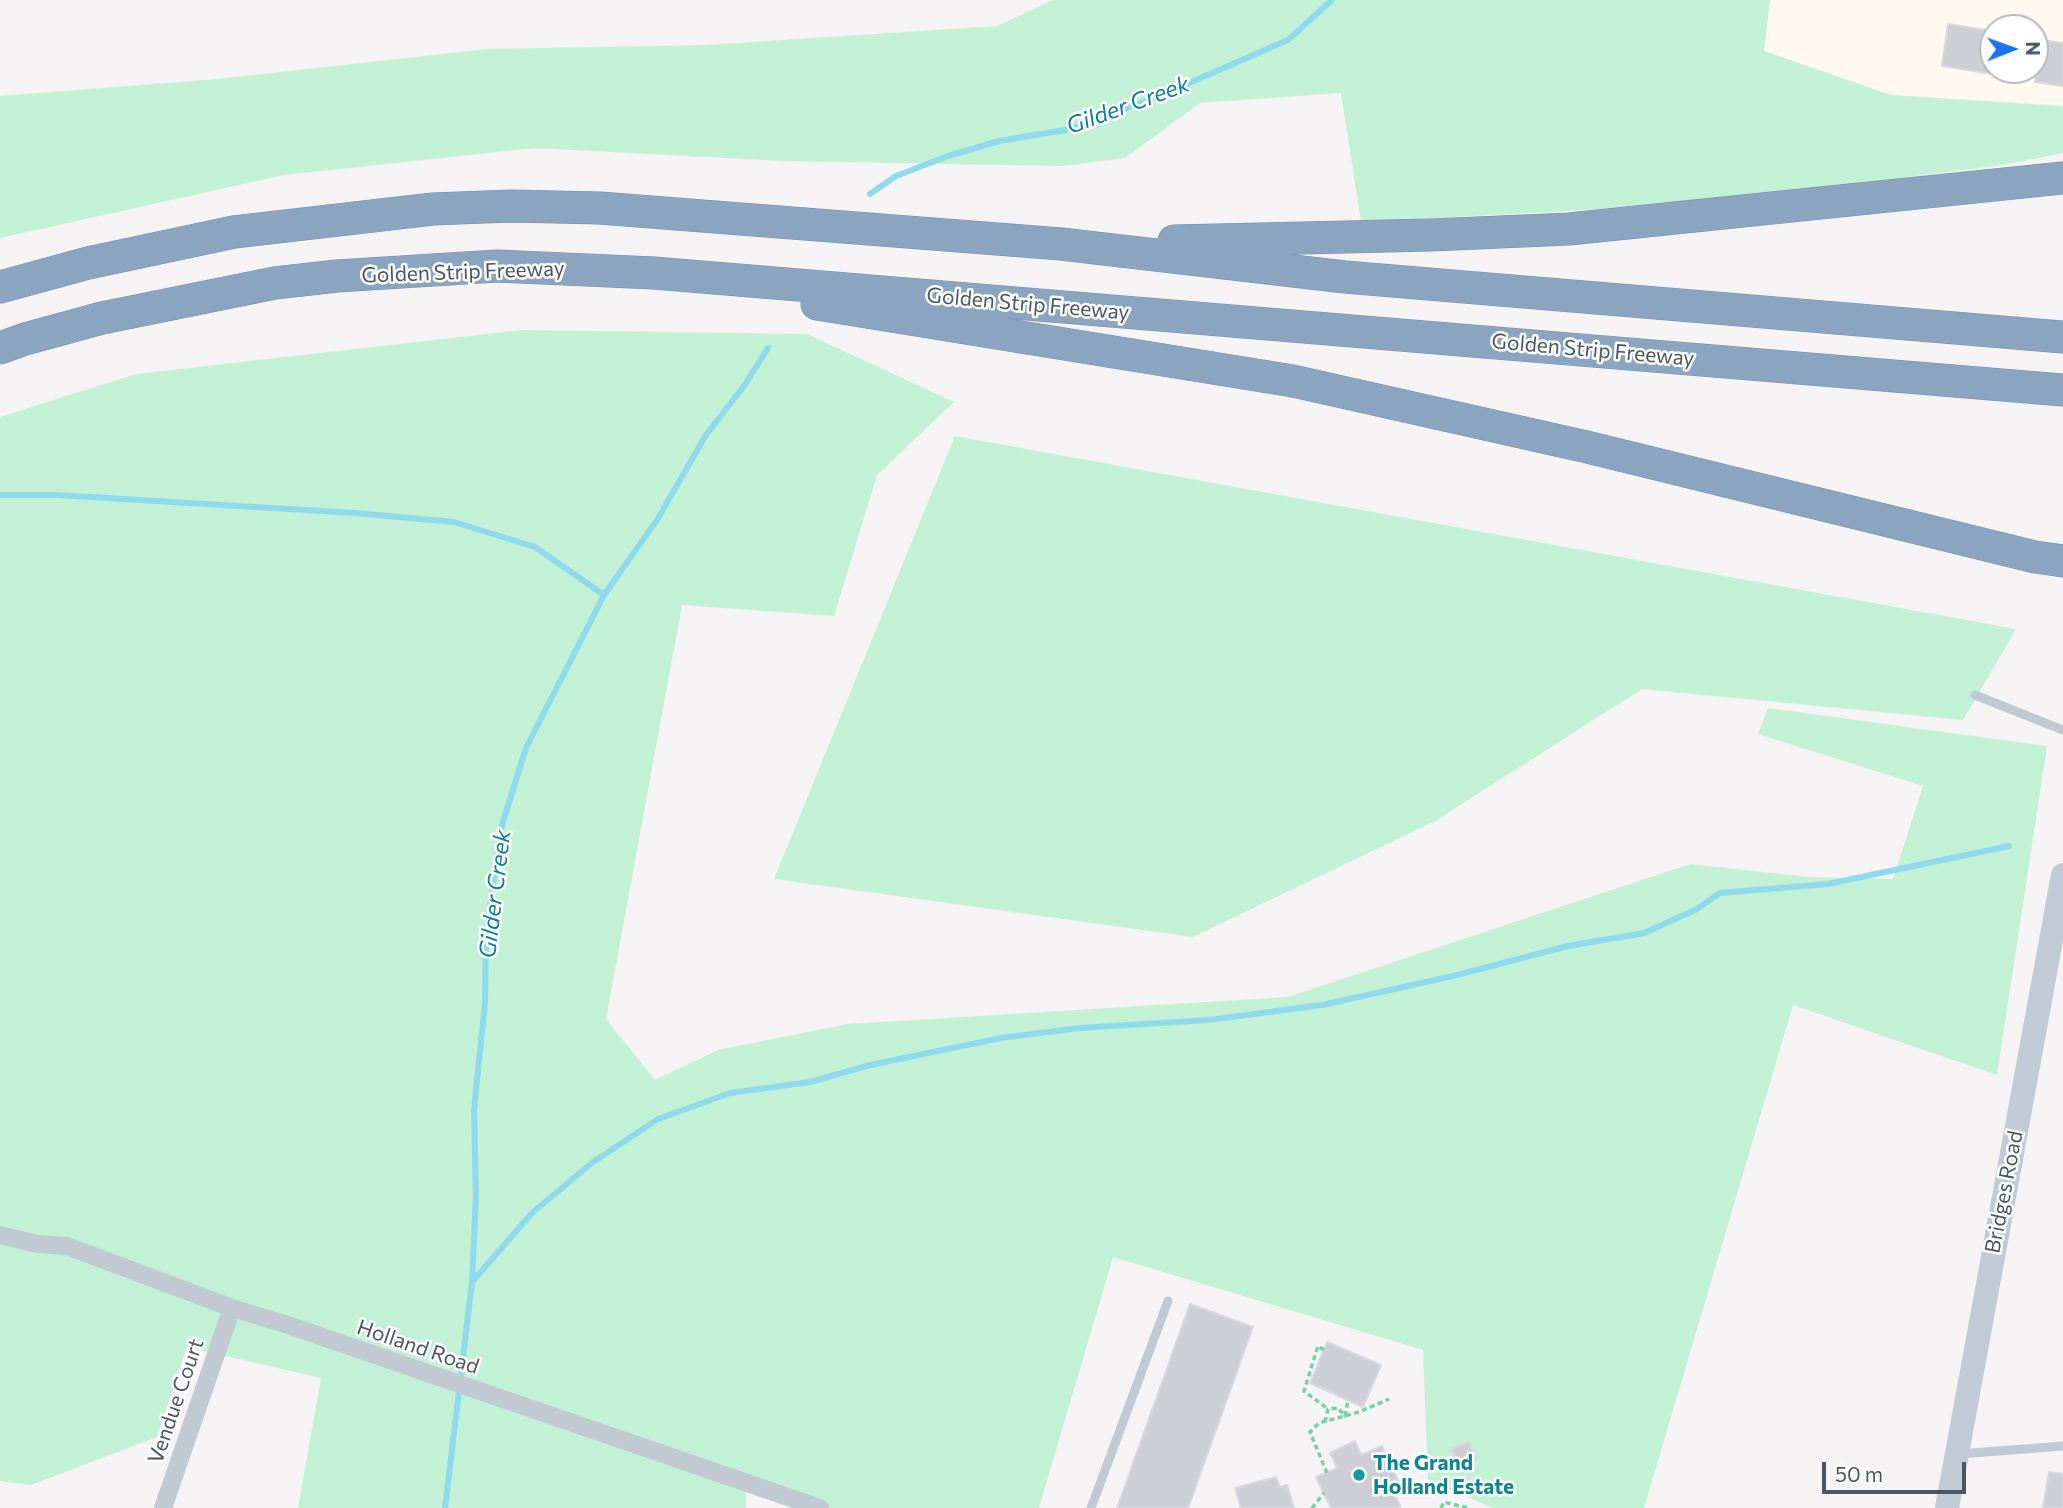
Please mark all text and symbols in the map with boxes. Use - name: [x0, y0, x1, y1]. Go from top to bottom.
- north arrow: [1979, 14, 2049, 84]
- text: N: [2022, 41, 2045, 56]
- water label: Gilder Creek: [1063, 70, 1193, 140]
- street label: Golden Strip Freeway: [361, 256, 565, 288]
- street label: Golden Strip Freeway: [926, 283, 1130, 325]
- street label: Golden Strip Freeway: [1491, 329, 1695, 371]
- water label: Gilder Creek: [473, 828, 517, 960]
- street label: Bridges Road: [1980, 1129, 2028, 1255]
- street label: Holland Road: [354, 1314, 482, 1380]
- street label: Vendue Court: [143, 1335, 209, 1467]
- scale bar: [1825, 1448, 1968, 1492]
- place label: The Grand Holland Estate: [1373, 1450, 1514, 1500]
- text: 50 m: [1835, 1461, 1883, 1486]
- marker: The Grand Holland Estate: [1351, 1467, 1367, 1483]

